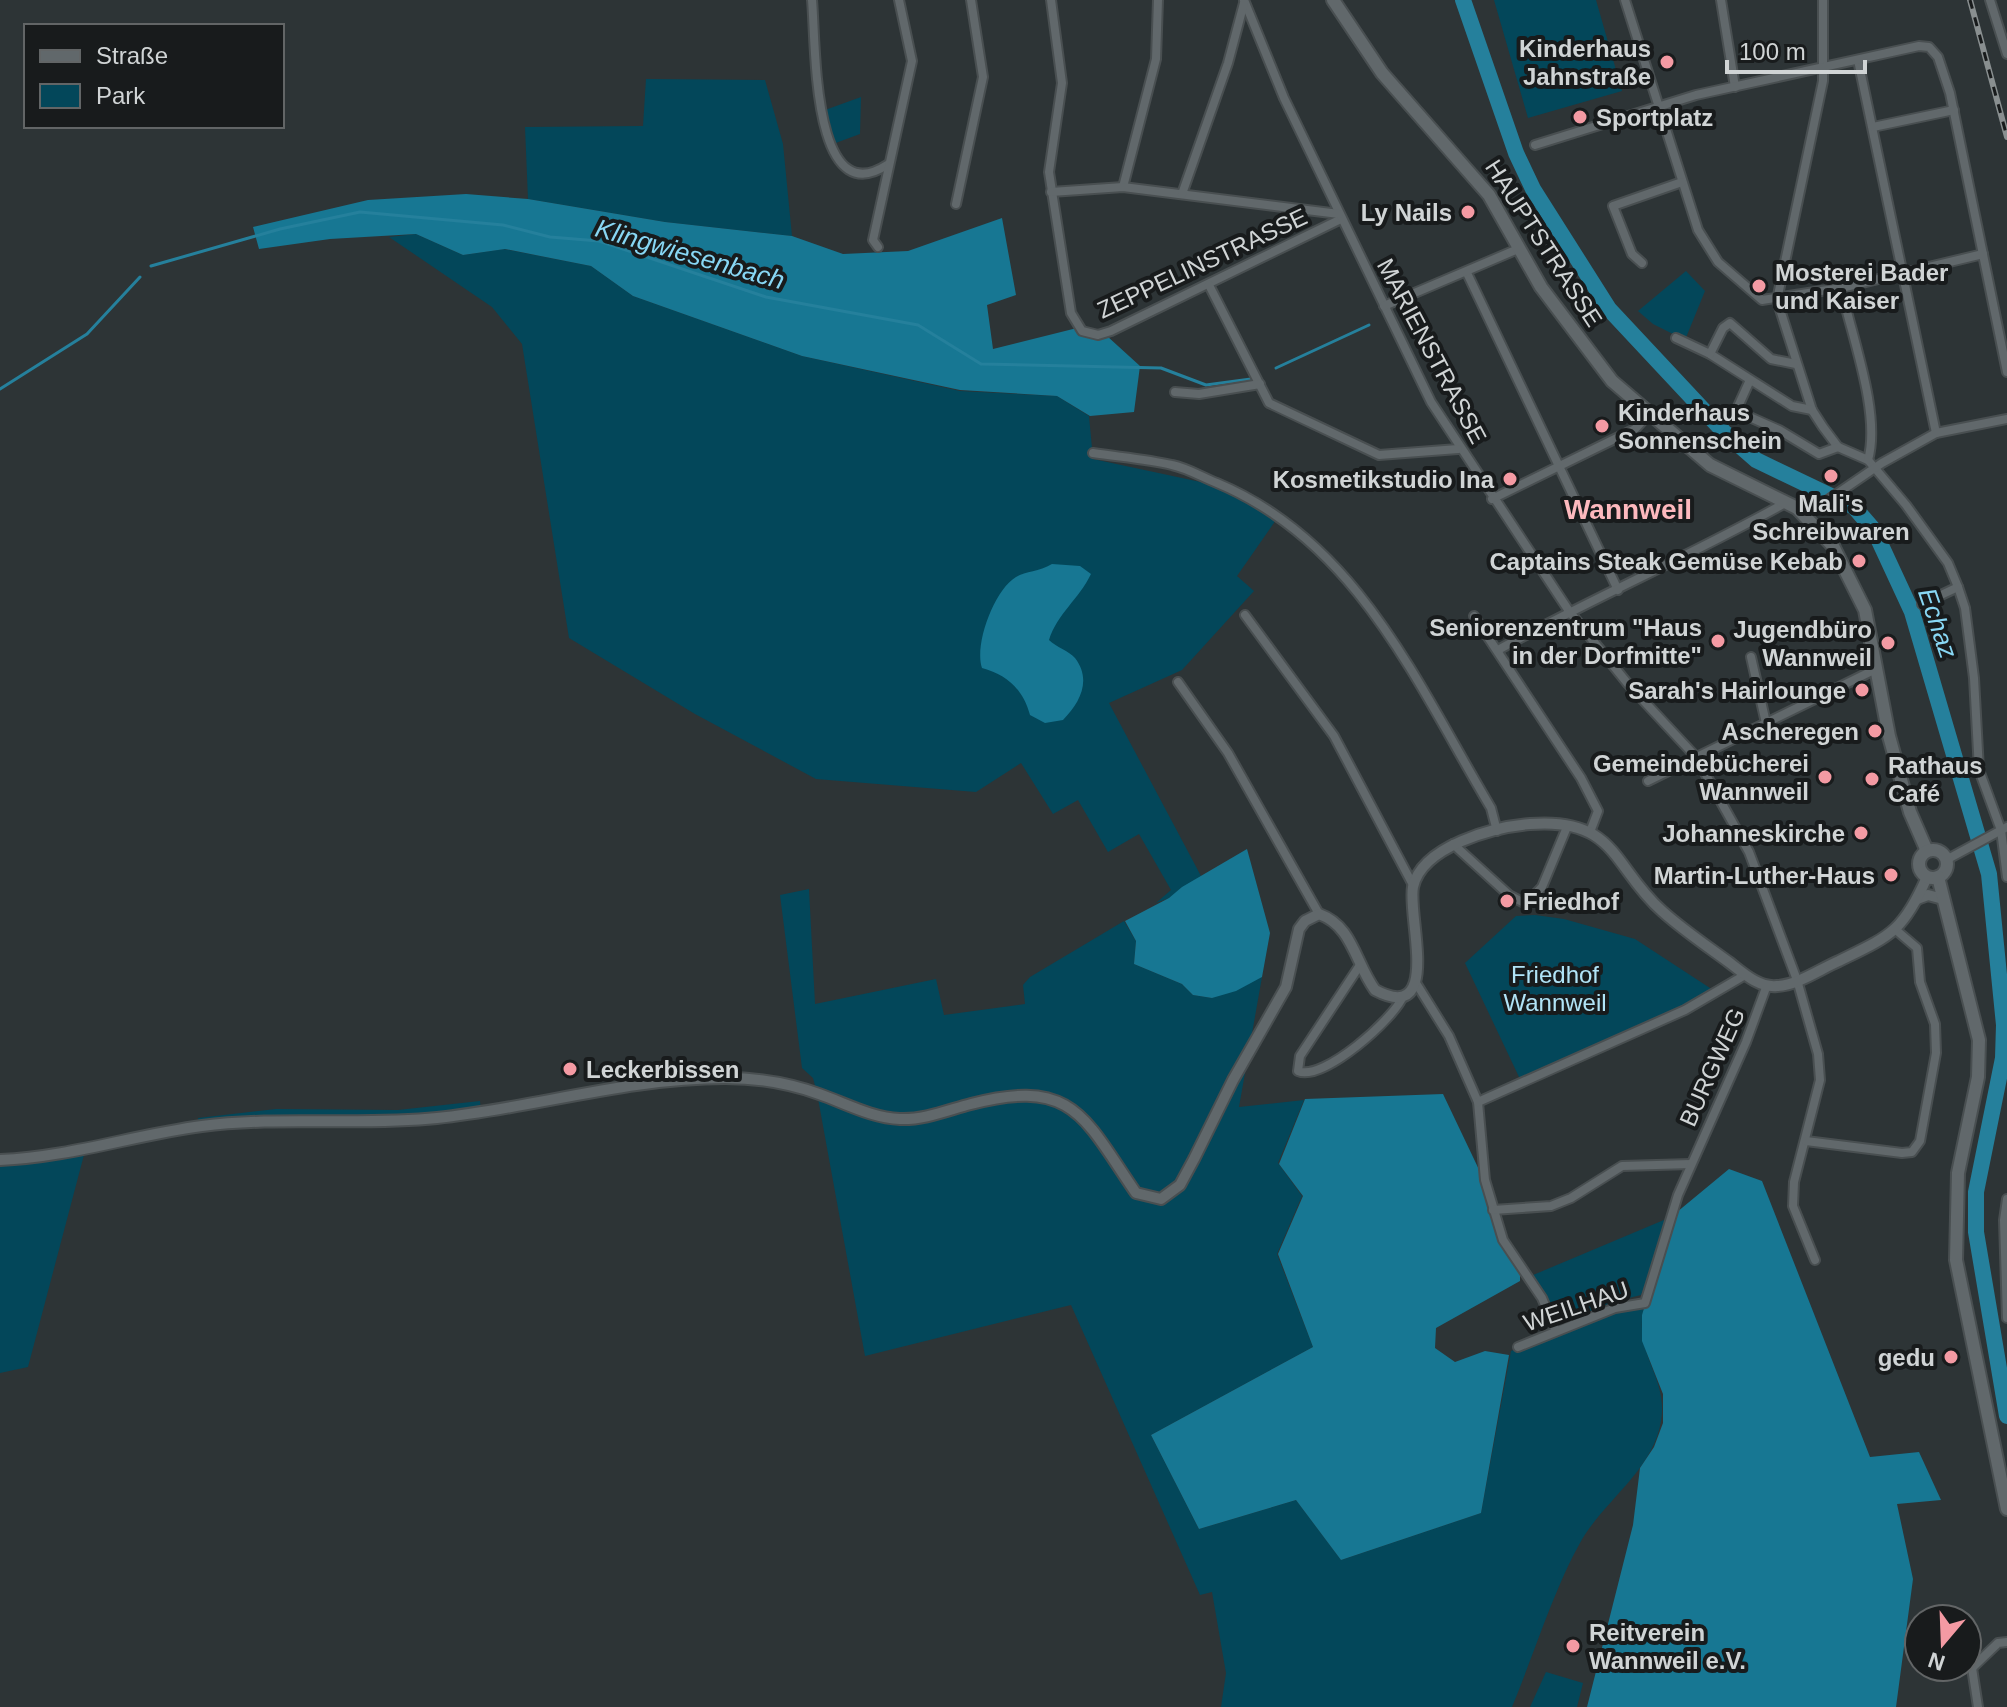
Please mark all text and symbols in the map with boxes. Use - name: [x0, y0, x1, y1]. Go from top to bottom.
- legend: [24, 24, 284, 128]
- scale bar: [1727, 24, 1865, 74]
- place label: Kinderhaus Jahnstraße: [1519, 35, 1651, 90]
- text: 100 m: [1739, 38, 1806, 65]
- text: Straße: [96, 42, 168, 69]
- marker: Kinderhaus Jahnstraße: [1658, 53, 1676, 71]
- text: Park: [96, 82, 146, 109]
- place label: Sportplatz: [1596, 104, 1713, 131]
- marker: Sportplatz: [1571, 108, 1589, 126]
- street label: HAUPTSTRASSE: [1480, 155, 1608, 331]
- place label: Ly Nails: [1361, 199, 1452, 226]
- street label: ZEPPELINSTRASSE: [1093, 203, 1311, 323]
- marker: Ly Nails: [1459, 203, 1477, 221]
- water label: Klingwiesenbach: [592, 213, 788, 295]
- street label: MARIENSTRASSE: [1372, 254, 1492, 448]
- place label: Mosterei Bader und Kaiser: [1775, 259, 1948, 314]
- marker: Mosterei Bader und Kaiser: [1750, 277, 1768, 295]
- place label: Kinderhaus Sonnenschein: [1618, 399, 1782, 454]
- marker: Kinderhaus Sonnenschein: [1593, 417, 1611, 435]
- place label: Kosmetikstudio Ina: [1273, 466, 1495, 493]
- marker: Mali's Schreibwaren: [1822, 467, 1840, 485]
- marker: Kosmetikstudio Ina: [1501, 470, 1519, 488]
- place label: Mali's Schreibwaren: [1752, 490, 1910, 545]
- district label: Wannweil: [1564, 494, 1692, 525]
- place label: Captains Steak Gemüse Kebab: [1490, 548, 1843, 575]
- marker: Captains Steak Gemüse Kebab: [1850, 552, 1868, 570]
- water label: Echaz: [1912, 584, 1964, 662]
- place label: Seniorenzentrum "Haus in der Dorfmitte": [1429, 614, 1702, 669]
- place label: Jugendbüro Wannweil: [1733, 616, 1872, 671]
- marker: Seniorenzentrum "Haus in der Dorfmitte": [1709, 632, 1727, 650]
- marker: Jugendbüro Wannweil: [1879, 634, 1897, 652]
- place label: Sarah's Hairlounge: [1628, 677, 1846, 704]
- marker: Sarah's Hairlounge: [1853, 681, 1871, 699]
- place label: Ascheregen: [1722, 718, 1859, 745]
- marker: Ascheregen: [1866, 722, 1884, 740]
- place label: Gemeindebücherei Wannweil: [1593, 750, 1809, 805]
- place label: Rathaus Café: [1888, 752, 1983, 807]
- marker: Gemeindebücherei Wannweil: [1816, 768, 1834, 786]
- marker: Rathaus Café: [1863, 770, 1881, 788]
- place label: Johanneskirche: [1662, 820, 1845, 847]
- marker: Johanneskirche: [1852, 824, 1870, 842]
- place label: Martin-Luther-Haus: [1654, 862, 1875, 889]
- marker: Martin-Luther-Haus: [1882, 866, 1900, 884]
- place label: Friedhof: [1523, 888, 1620, 915]
- marker: Friedhof: [1498, 892, 1516, 910]
- park label: Friedhof Wannweil: [1503, 961, 1607, 1016]
- street label: BURGWEG: [1674, 1004, 1750, 1130]
- place label: Leckerbissen: [586, 1056, 739, 1083]
- marker: Leckerbissen: [561, 1060, 579, 1078]
- street label: WEILHAU: [1520, 1275, 1632, 1337]
- place label: gedu: [1878, 1344, 1935, 1371]
- marker: gedu: [1942, 1348, 1960, 1366]
- north arrow: [1903, 1603, 1983, 1683]
- place label: Reitverein Wannweil e.V.: [1589, 1619, 1746, 1674]
- marker: Reitverein Wannweil e.V.: [1564, 1637, 1582, 1655]
- text: N: [1925, 1647, 1948, 1676]

